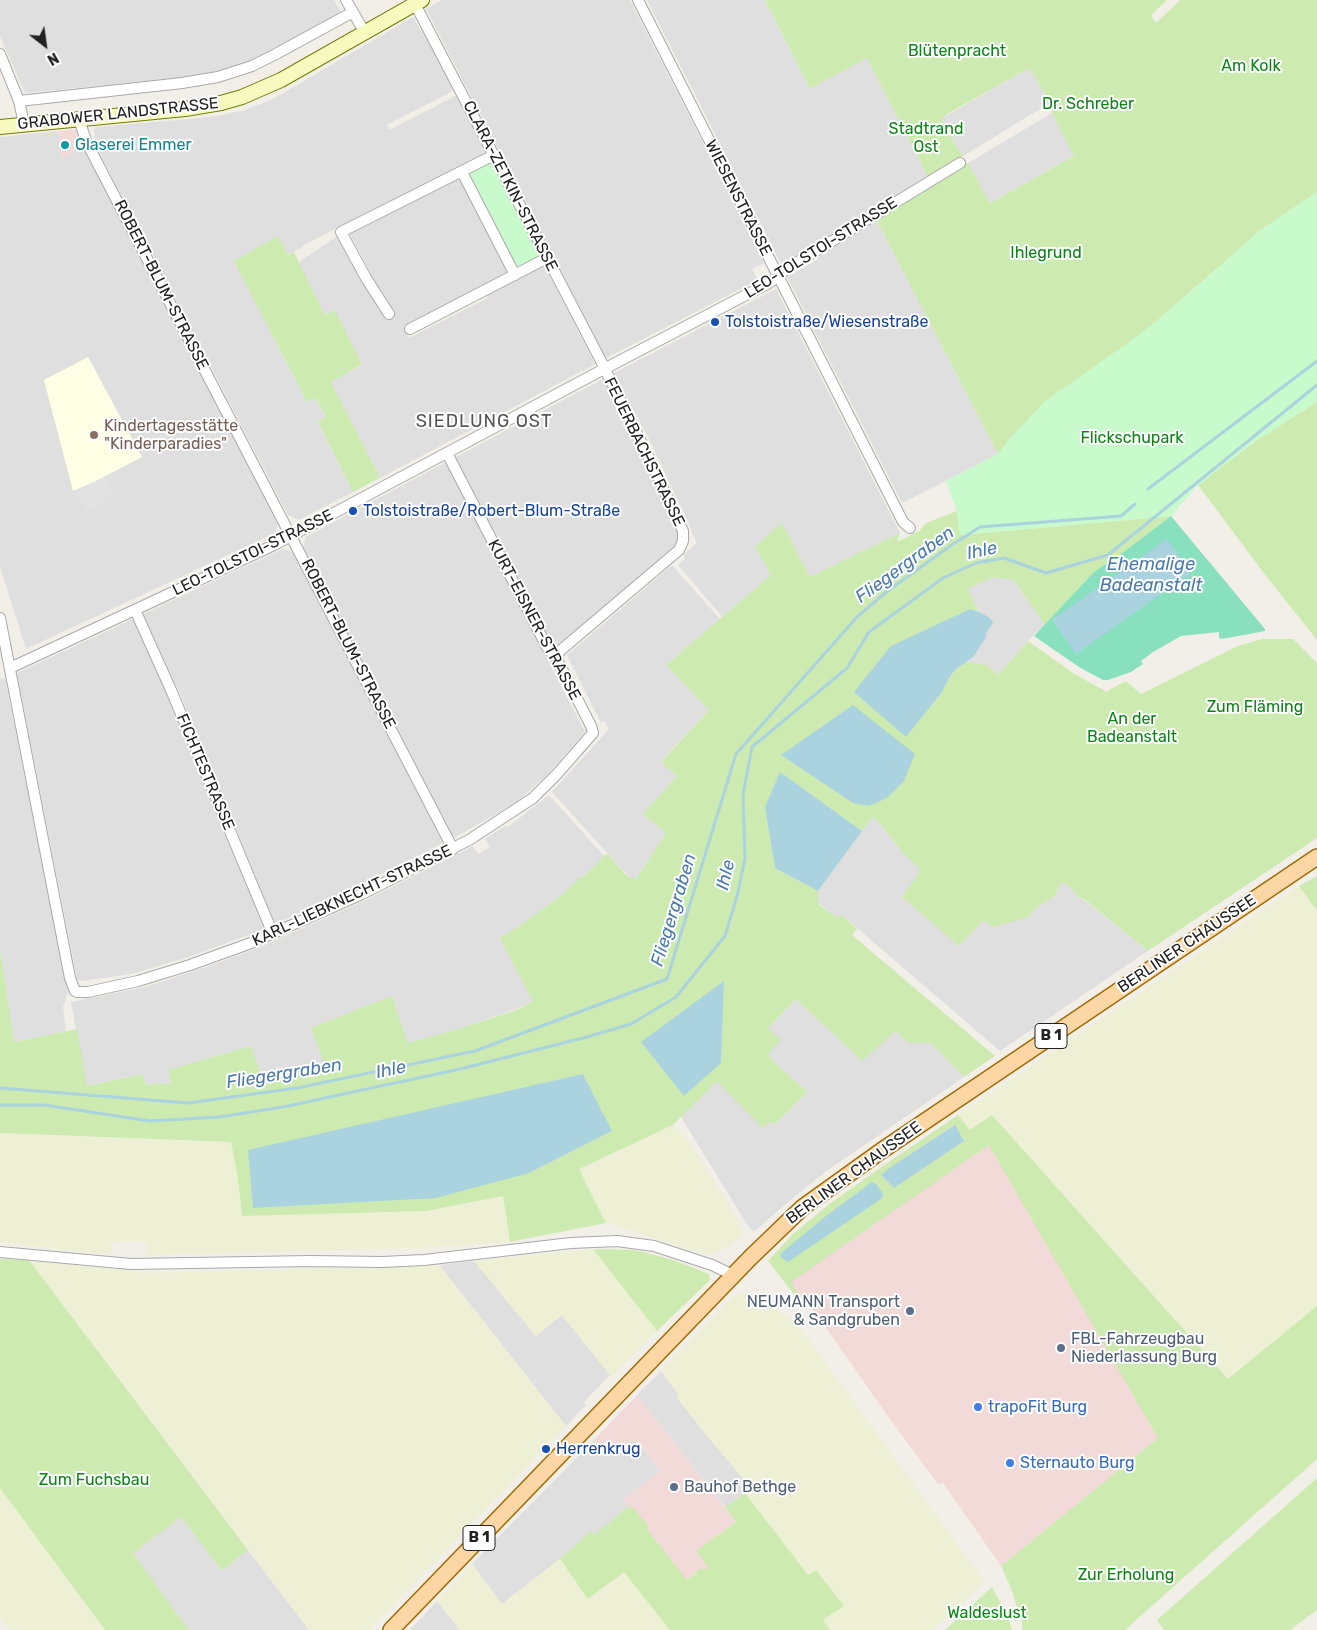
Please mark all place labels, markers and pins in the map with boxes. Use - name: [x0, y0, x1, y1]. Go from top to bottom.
- place label: Glaserei Emmer: [75, 135, 192, 155]
- marker: Glaserei Emmer: [59, 139, 71, 151]
- place label: Tolstoistraße/Wiesenstraße: [725, 312, 929, 332]
- marker: Tolstoistraße/Wiesenstraße: [709, 316, 721, 328]
- place label: Kindertagesstätte "Kinderparadies": [104, 416, 238, 454]
- marker: Kindertagesstätte "Kinderparadies": [88, 429, 100, 441]
- place label: Tolstoistraße/Robert-Blum-Straße: [363, 501, 620, 521]
- marker: Tolstoistraße/Robert-Blum-Straße: [347, 505, 359, 517]
- place label: NEUMANN Transport & Sandgruben: [747, 1292, 900, 1330]
- marker: NEUMANN Transport & Sandgruben: [904, 1305, 916, 1317]
- place label: FBL-Fahrzeugbau Niederlassung Burg: [1071, 1329, 1217, 1367]
- marker: FBL-Fahrzeugbau Niederlassung Burg: [1055, 1342, 1067, 1354]
- place label: trapoFit Burg: [988, 1397, 1087, 1417]
- marker: trapoFit Burg: [972, 1401, 984, 1413]
- place label: Herrenkrug: [556, 1439, 641, 1459]
- marker: Herrenkrug: [540, 1443, 552, 1455]
- place label: Sternauto Burg: [1020, 1453, 1135, 1473]
- marker: Sternauto Burg: [1004, 1457, 1016, 1469]
- place label: Bauhof Bethge: [684, 1477, 796, 1497]
- marker: Bauhof Bethge: [668, 1481, 680, 1493]

